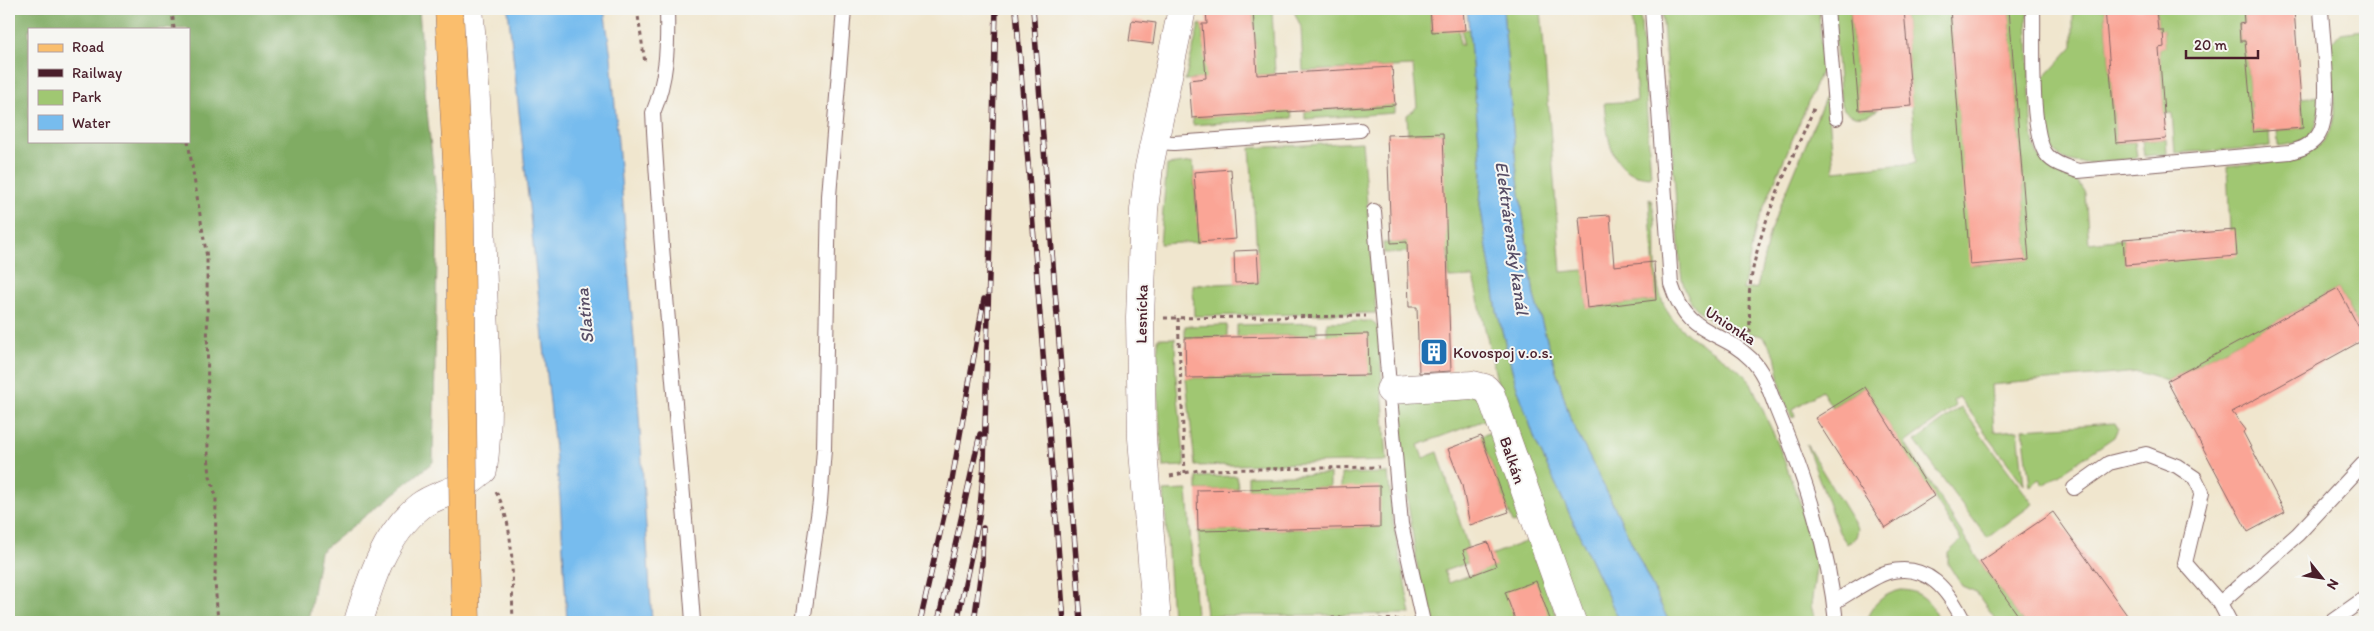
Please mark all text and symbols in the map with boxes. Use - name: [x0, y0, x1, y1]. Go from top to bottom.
- legend: [28, 28, 190, 142]
- scale bar: [2186, 28, 2259, 60]
- text: 20 m: [2194, 36, 2228, 54]
- text: Road: [72, 38, 105, 56]
- text: Railway: [72, 64, 122, 82]
- text: Park: [72, 88, 102, 106]
- text: Water: [72, 114, 111, 132]
- water label: Elektrárenský kanál: [1490, 160, 1534, 318]
- street label: Lesnícka: [1131, 284, 1152, 344]
- water label: Slatina: [571, 287, 599, 345]
- street label: Unionka: [1702, 302, 1760, 349]
- building icon: Kovospoj v.o.s.: [1419, 337, 1449, 367]
- place label: Kovospoj v.o.s.: [1453, 343, 1553, 362]
- street label: Balkán: [1496, 434, 1529, 486]
- north arrow: [2296, 554, 2346, 604]
- text: N: [2323, 576, 2343, 593]

